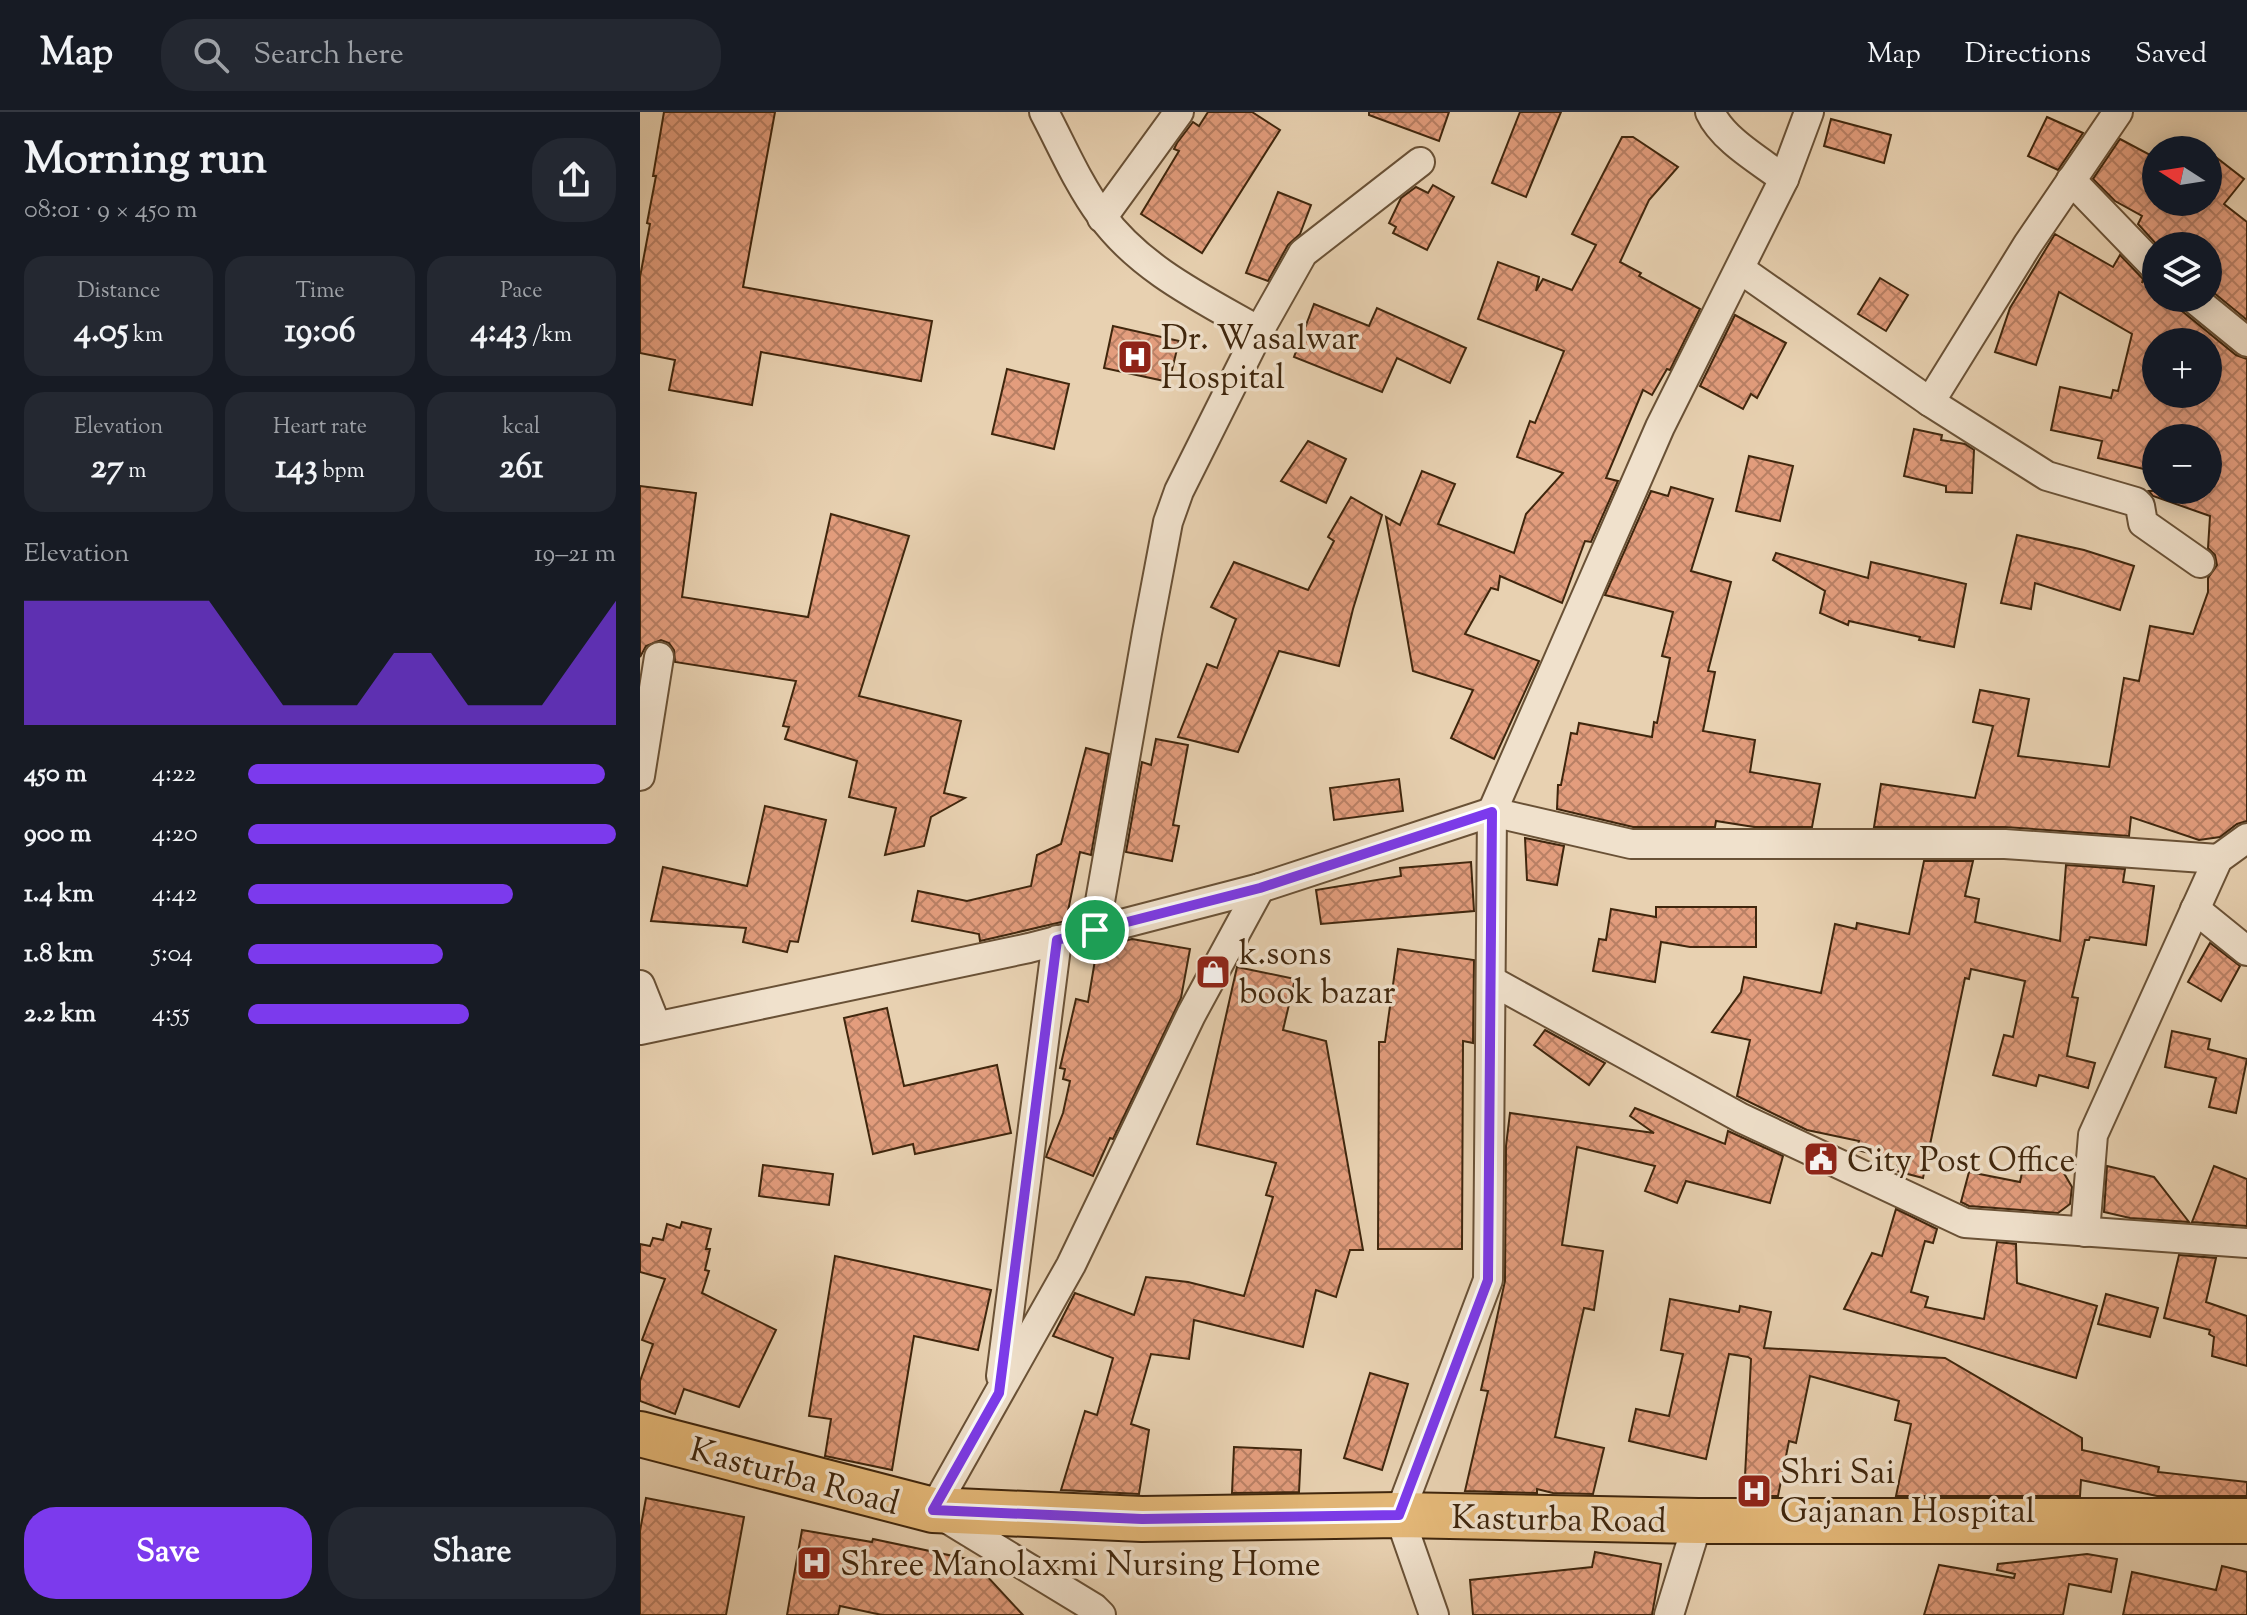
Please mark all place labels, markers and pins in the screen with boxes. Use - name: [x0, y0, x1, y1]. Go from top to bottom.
- place label: Dr. Wasalwar Hospital: [1161, 316, 1359, 404]
- hospital icon: Dr. Wasalwar Hospital: [1116, 338, 1154, 376]
- pin: [1061, 896, 1129, 964]
- place label: k.sons book bazar: [1239, 931, 1396, 1019]
- shop icon: k.sons book bazar: [1194, 953, 1232, 991]
- place label: City Post Office: [1847, 1138, 2075, 1187]
- public building icon: City Post Office: [1802, 1140, 1840, 1178]
- place label: Shri Sai Gajanan Hospital: [1780, 1450, 2035, 1538]
- hospital icon: Shri Sai Gajanan Hospital: [1735, 1472, 1773, 1510]
- place label: Shree Manolaxmi Nursing Home: [840, 1542, 1321, 1591]
- hospital icon: Shree Manolaxmi Nursing Home: [795, 1544, 833, 1582]

